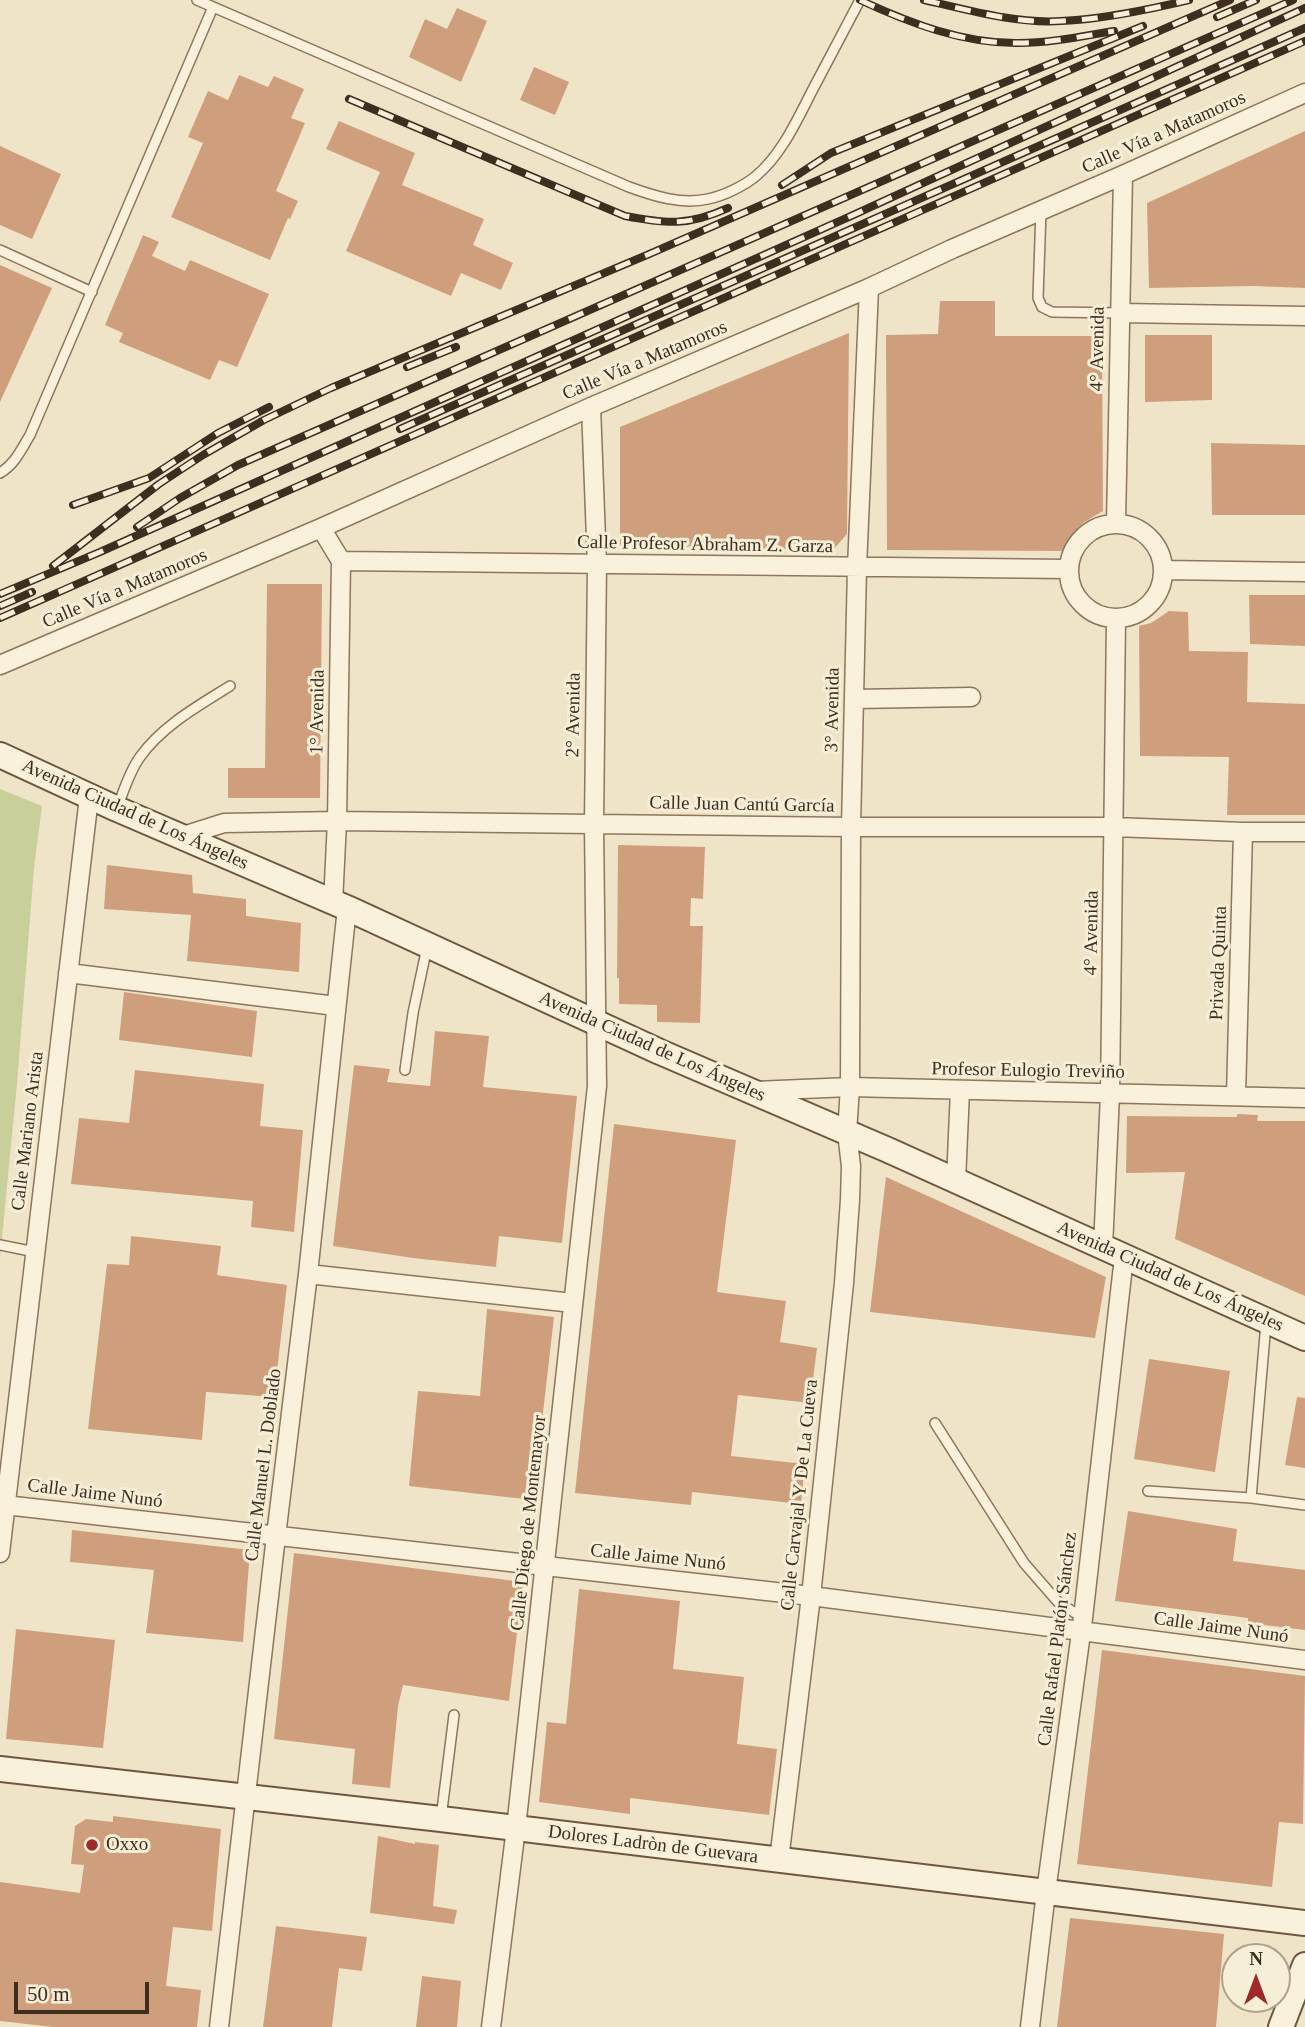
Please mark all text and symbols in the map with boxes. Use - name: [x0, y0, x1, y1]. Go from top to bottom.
- street label: Calle Vía a Matamoros: [1079, 87, 1249, 179]
- street label: 4° Avenida: [1086, 306, 1110, 392]
- street label: Calle Vía a Matamoros: [559, 316, 731, 406]
- street label: Calle Profesor Abraham Z. Garza: [577, 531, 833, 559]
- street label: Calle Vía a Matamoros: [39, 544, 211, 634]
- street label: 3° Avenida: [821, 667, 845, 753]
- street label: 1° Avenida: [306, 669, 330, 755]
- street label: 2° Avenida: [562, 672, 586, 758]
- street label: Avenida Ciudad de Los Ángeles: [18, 755, 252, 875]
- street label: Calle Juan Cantú García: [649, 792, 835, 818]
- street label: 4° Avenida: [1080, 890, 1104, 976]
- street label: Privada Quinta: [1206, 905, 1232, 1021]
- street label: Avenida Ciudad de Los Ángeles: [535, 987, 769, 1107]
- street label: Calle Mariano Arista: [7, 1050, 49, 1212]
- street label: Profesor Eulogio Treviño: [931, 1058, 1125, 1084]
- street label: Avenida Ciudad de Los Ángeles: [1053, 1217, 1287, 1337]
- street label: Calle Manuel L. Doblado: [241, 1367, 287, 1563]
- street label: Calle Carvajal Y De La Cueva: [777, 1378, 823, 1612]
- street label: Calle Diego de Montemayor: [506, 1414, 552, 1632]
- street label: Calle Jaime Nunó: [26, 1474, 164, 1514]
- street label: Calle Rafael Platón Sánchez: [1034, 1531, 1082, 1747]
- street label: Calle Jaime Nunó: [589, 1540, 727, 1576]
- street label: Calle Jaime Nunó: [1152, 1607, 1290, 1649]
- street label: Dolores Ladròn de Guevara: [547, 1821, 759, 1869]
- place label: Oxxo: [106, 1834, 148, 1856]
- marker: Oxxo: [84, 1837, 100, 1853]
- north arrow: [1221, 1943, 1291, 2013]
- text: N: [1249, 1948, 1263, 1969]
- scale bar: [18, 1968, 152, 2012]
- text: 50 m: [27, 1982, 70, 2006]

